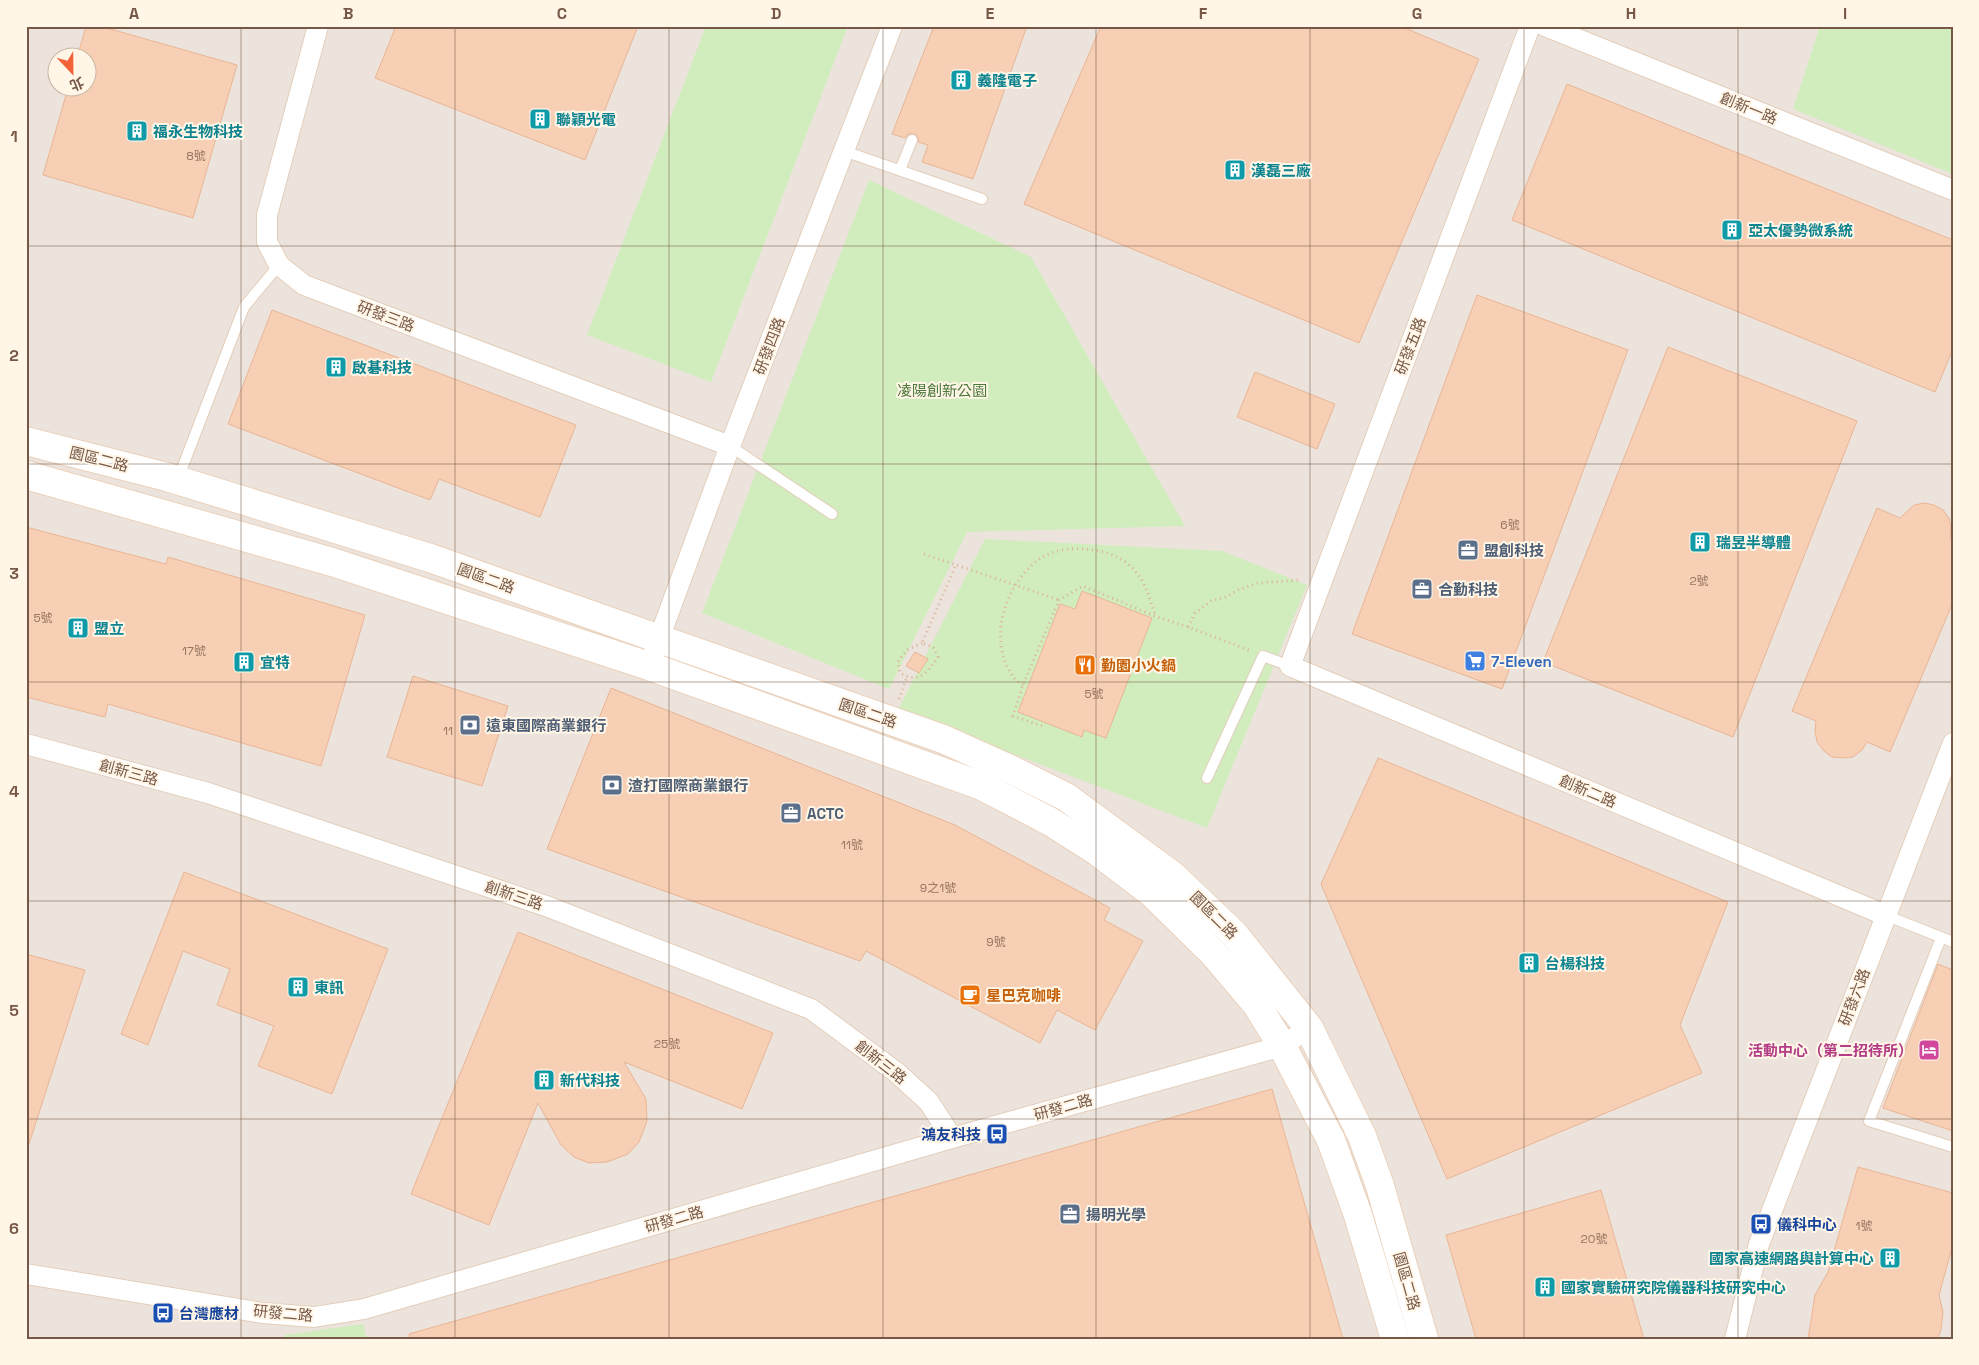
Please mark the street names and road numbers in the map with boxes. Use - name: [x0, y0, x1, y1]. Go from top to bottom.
- street label: 創新一路: [1718, 88, 1780, 128]
- street label: 研發三路: [355, 296, 417, 336]
- street label: 研發四路: [749, 315, 789, 377]
- street label: 研發五路: [1390, 315, 1430, 377]
- street label: 園區二路: [68, 443, 130, 475]
- street label: 園區二路: [455, 559, 517, 597]
- street label: 園區二路: [837, 694, 899, 732]
- street label: 創新三路: [98, 755, 160, 789]
- street label: 創新二路: [1557, 771, 1619, 811]
- street label: 創新三路: [483, 876, 545, 914]
- street label: 園區二路: [1186, 887, 1242, 943]
- street label: 研發六路: [1834, 966, 1874, 1028]
- street label: 創新三路: [852, 1036, 910, 1088]
- street label: 研發二路: [1032, 1090, 1094, 1124]
- street label: 研發二路: [643, 1202, 705, 1236]
- street label: 園區二路: [1390, 1250, 1424, 1312]
- street label: 研發二路: [252, 1301, 314, 1325]

